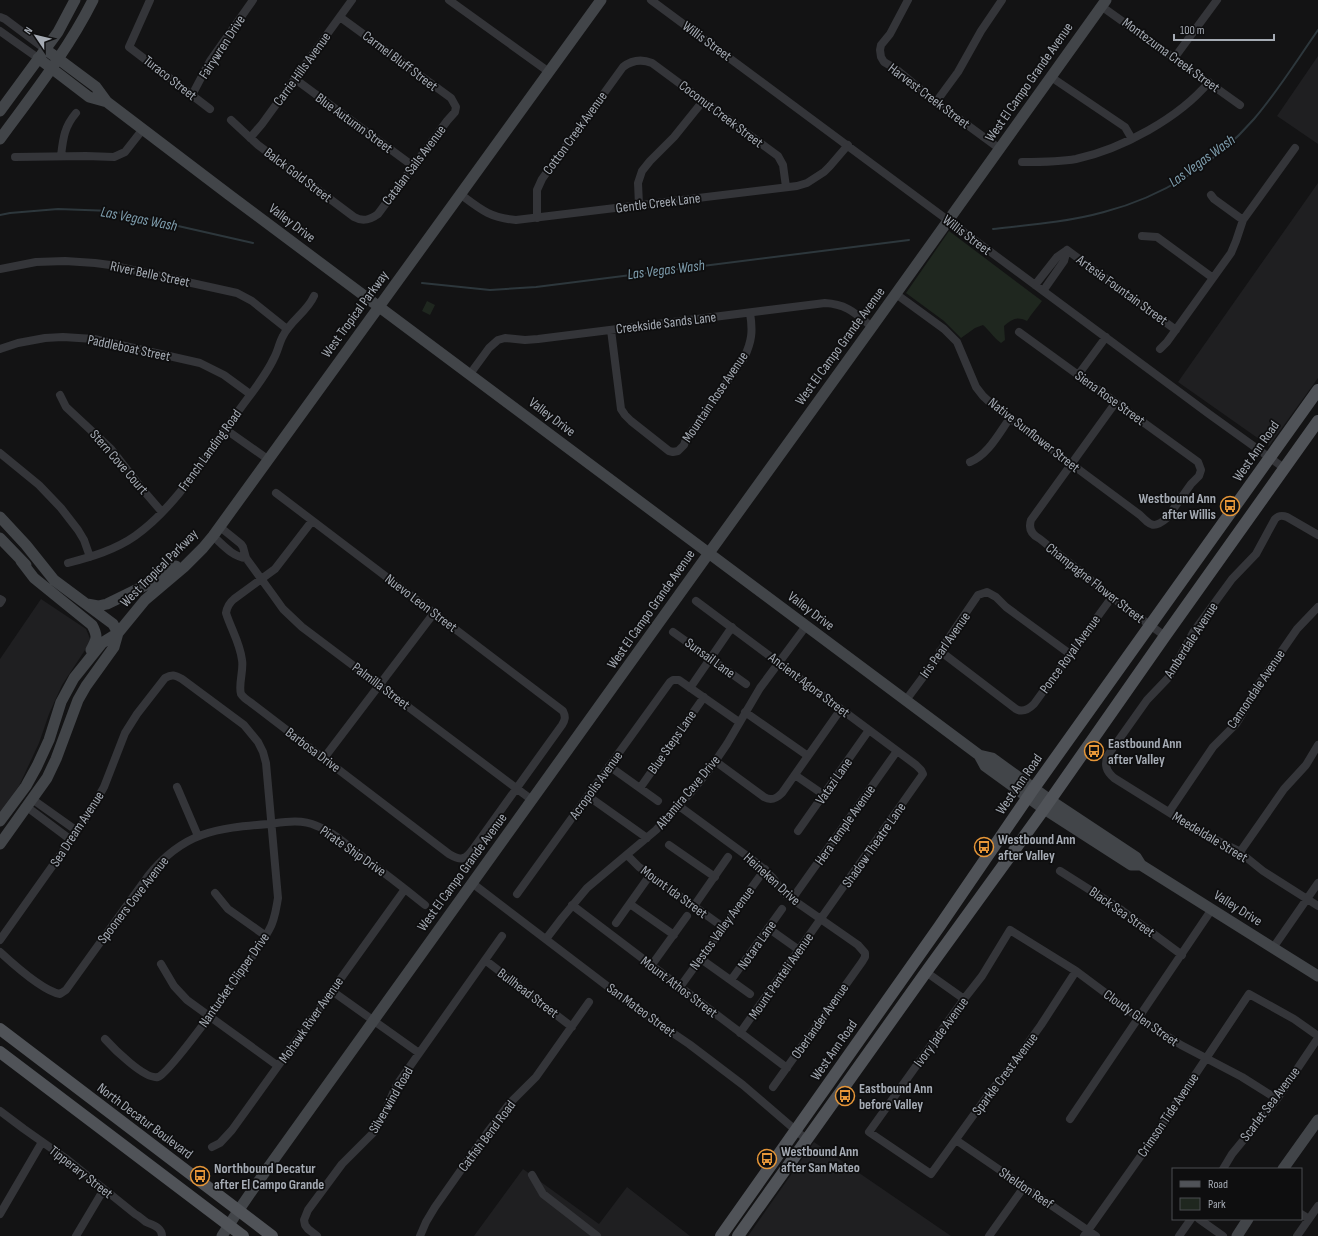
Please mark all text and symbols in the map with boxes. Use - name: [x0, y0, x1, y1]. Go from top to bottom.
- street label: Fairywren Drive: [195, 12, 249, 82]
- street label: Montezuma Creek Street: [1119, 14, 1223, 96]
- north arrow: [16, 16, 56, 56]
- scale bar: [1174, 16, 1274, 42]
- street label: Willis Street: [679, 17, 735, 65]
- street label: West El Campo Grande Avenue: [981, 19, 1077, 145]
- text: 100 m: [1180, 23, 1205, 38]
- text: N: [21, 24, 35, 37]
- street label: Carmel Bluff Street: [359, 27, 441, 95]
- street label: Carrie Hills Avenue: [270, 29, 334, 109]
- street label: Turaco Street: [140, 52, 200, 104]
- street label: Harvest Creek Street: [885, 60, 973, 132]
- street label: Coconut Creek Street: [676, 77, 766, 151]
- street label: Cotton Creek Avenue: [539, 88, 611, 178]
- street label: Blue Autumn Street: [312, 89, 396, 157]
- street label: Catalan Sails Avenue: [378, 122, 450, 208]
- water label: Las Vegas Wash: [1165, 130, 1239, 192]
- street label: Balck Gold Street: [261, 144, 335, 206]
- street label: Gentle Creek Lane: [615, 189, 701, 217]
- street label: Valley Drive: [265, 200, 319, 246]
- water label: Las Vegas Wash: [99, 202, 179, 236]
- street label: Willis Street: [939, 211, 995, 259]
- street label: Artesia Fountain Street: [1072, 251, 1171, 329]
- water label: Las Vegas Wash: [626, 256, 706, 284]
- street label: River Belle Street: [109, 257, 191, 291]
- street label: West Tropical Parkway: [318, 267, 393, 361]
- street label: West El Campo Grande Avenue: [792, 284, 888, 408]
- street label: Creekside Sands Lane: [615, 308, 717, 338]
- street label: Paddleboat Street: [86, 331, 172, 365]
- street label: Mountain Rose Avenue: [678, 348, 752, 446]
- street label: Siena Rose Street: [1072, 367, 1148, 429]
- street label: Valley Drive: [525, 394, 579, 440]
- street label: Native Sunflower Street: [985, 394, 1083, 476]
- street label: French Landing Road: [175, 406, 245, 494]
- street label: West Ann Road: [1229, 417, 1283, 484]
- street label: Stern Cove Court: [86, 426, 152, 498]
- place label: Westbound Ann after Willis: [1138, 490, 1216, 523]
- bus stop icon: Westbound Ann after Willis: [1219, 495, 1241, 517]
- street label: West Tropical Parkway: [117, 525, 202, 610]
- street label: Champagne Flower Street: [1042, 539, 1148, 627]
- street label: West El Campo Grande Avenue: [603, 546, 699, 672]
- street label: Nuevo Leon Street: [382, 570, 460, 636]
- street label: Valley Drive: [784, 588, 838, 634]
- street label: Amberdale Avenue: [1160, 599, 1222, 682]
- street label: Iris Pearl Avenue: [916, 609, 974, 681]
- street label: Ponce Royal Avenue: [1036, 611, 1104, 697]
- street label: Sunsail Lane: [682, 634, 738, 682]
- street label: Cannondale Avenue: [1223, 646, 1289, 732]
- street label: Ancient Agora Street: [764, 648, 853, 721]
- street label: Palmilla Street: [349, 659, 413, 713]
- street label: Blue Steps Lane: [644, 707, 700, 777]
- street label: Barbosa Drive: [282, 724, 344, 776]
- place label: Eastbound Ann after Valley: [1108, 735, 1182, 768]
- bus stop icon: Eastbound Ann after Valley: [1083, 740, 1105, 762]
- street label: Acropolis Avenue: [565, 748, 626, 823]
- street label: West Ann Road: [992, 750, 1046, 817]
- street label: Altamira Cave Drive: [652, 752, 724, 833]
- street label: Vatazi Lane: [812, 754, 856, 808]
- street label: Hera Temple Avenue: [811, 782, 879, 868]
- street label: Sea Dream Avenue: [46, 788, 108, 870]
- street label: Shadow Theatre Lane: [838, 799, 910, 891]
- street label: Meedeldale Street: [1169, 808, 1251, 866]
- street label: West El Campo Grande Avenue: [414, 810, 510, 934]
- street label: Pirate Ship Drive: [317, 822, 389, 880]
- place label: Westbound Ann after Valley: [998, 831, 1076, 864]
- bus stop icon: Westbound Ann after Valley: [973, 836, 995, 858]
- street label: Heineken Drive: [740, 849, 804, 909]
- street label: Spooners Cove Avenue: [94, 853, 172, 947]
- street label: Mount Ida Street: [637, 862, 711, 922]
- street label: Nestos Valley Avenue: [686, 883, 758, 973]
- street label: Black Sea Street: [1086, 883, 1158, 941]
- street label: Valley Drive: [1211, 886, 1265, 930]
- street label: Notara Lane: [734, 917, 780, 973]
- street label: Nantucket Clipper Drive: [195, 929, 273, 1031]
- street label: Mount Penteli Avenue: [745, 929, 817, 1023]
- street label: Mount Athos Street: [637, 953, 721, 1021]
- street label: Bullhead Street: [494, 965, 562, 1021]
- street label: Mohawk River Avenue: [275, 974, 347, 1066]
- street label: San Mateo Street: [603, 979, 679, 1041]
- street label: Oberlander Avenue: [788, 980, 852, 1062]
- street label: Cloudy Glen Street: [1100, 986, 1182, 1050]
- street label: Ivory Jade Avenue: [910, 994, 972, 1070]
- street label: West Ann Road: [807, 1016, 861, 1083]
- street label: Sparkle Crest Avenue: [968, 1029, 1042, 1119]
- street label: Silverwind Road: [365, 1063, 417, 1136]
- street label: Scarlet Sea Avenue: [1236, 1063, 1304, 1145]
- street label: Crimson Tide Avenue: [1134, 1070, 1202, 1160]
- street label: North Decatur Boulevard: [94, 1079, 196, 1163]
- place label: Eastbound Ann before Valley: [859, 1080, 933, 1113]
- bus stop icon: Eastbound Ann before Valley: [834, 1085, 856, 1107]
- street label: Catfish Bend Road: [455, 1097, 519, 1175]
- street label: Tipperary Street: [46, 1142, 116, 1202]
- place label: Westbound Ann after San Mateo: [781, 1143, 860, 1176]
- bus stop icon: Westbound Ann after San Mateo: [756, 1148, 778, 1170]
- place label: Northbound Decatur after El Campo Grande: [214, 1160, 324, 1193]
- street label: Sheldon Reef: [996, 1164, 1057, 1213]
- bus stop icon: Northbound Decatur after El Campo Grande: [189, 1165, 211, 1187]
- legend: [1172, 1168, 1302, 1220]
- text: Road: [1208, 1177, 1228, 1192]
- text: Park: [1208, 1197, 1226, 1212]

